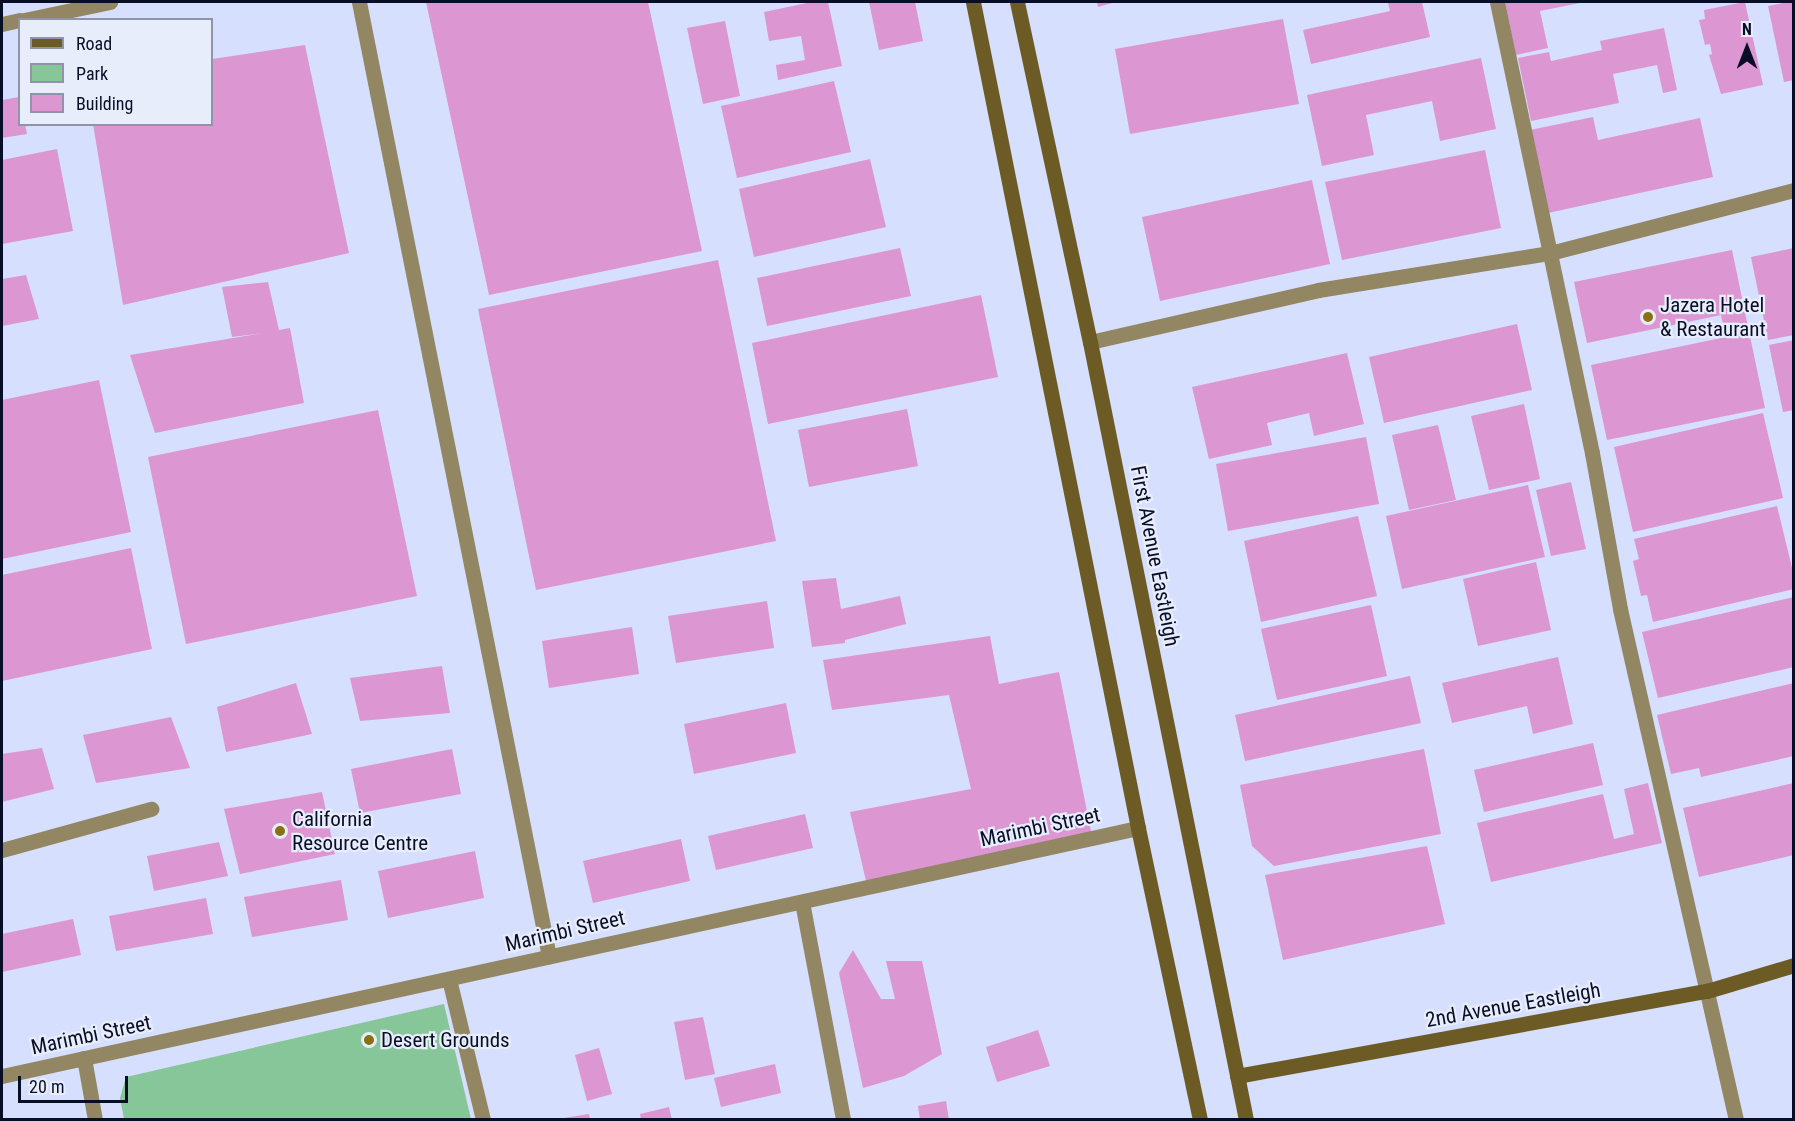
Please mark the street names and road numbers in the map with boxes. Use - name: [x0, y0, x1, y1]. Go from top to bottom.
- street label: First Avenue Eastleigh: [1125, 464, 1185, 648]
- street label: Marimbi Street: [978, 802, 1102, 852]
- street label: Marimbi Street: [503, 905, 627, 957]
- street label: 2nd Avenue Eastleigh: [1423, 977, 1603, 1033]
- street label: Marimbi Street: [29, 1010, 153, 1060]

